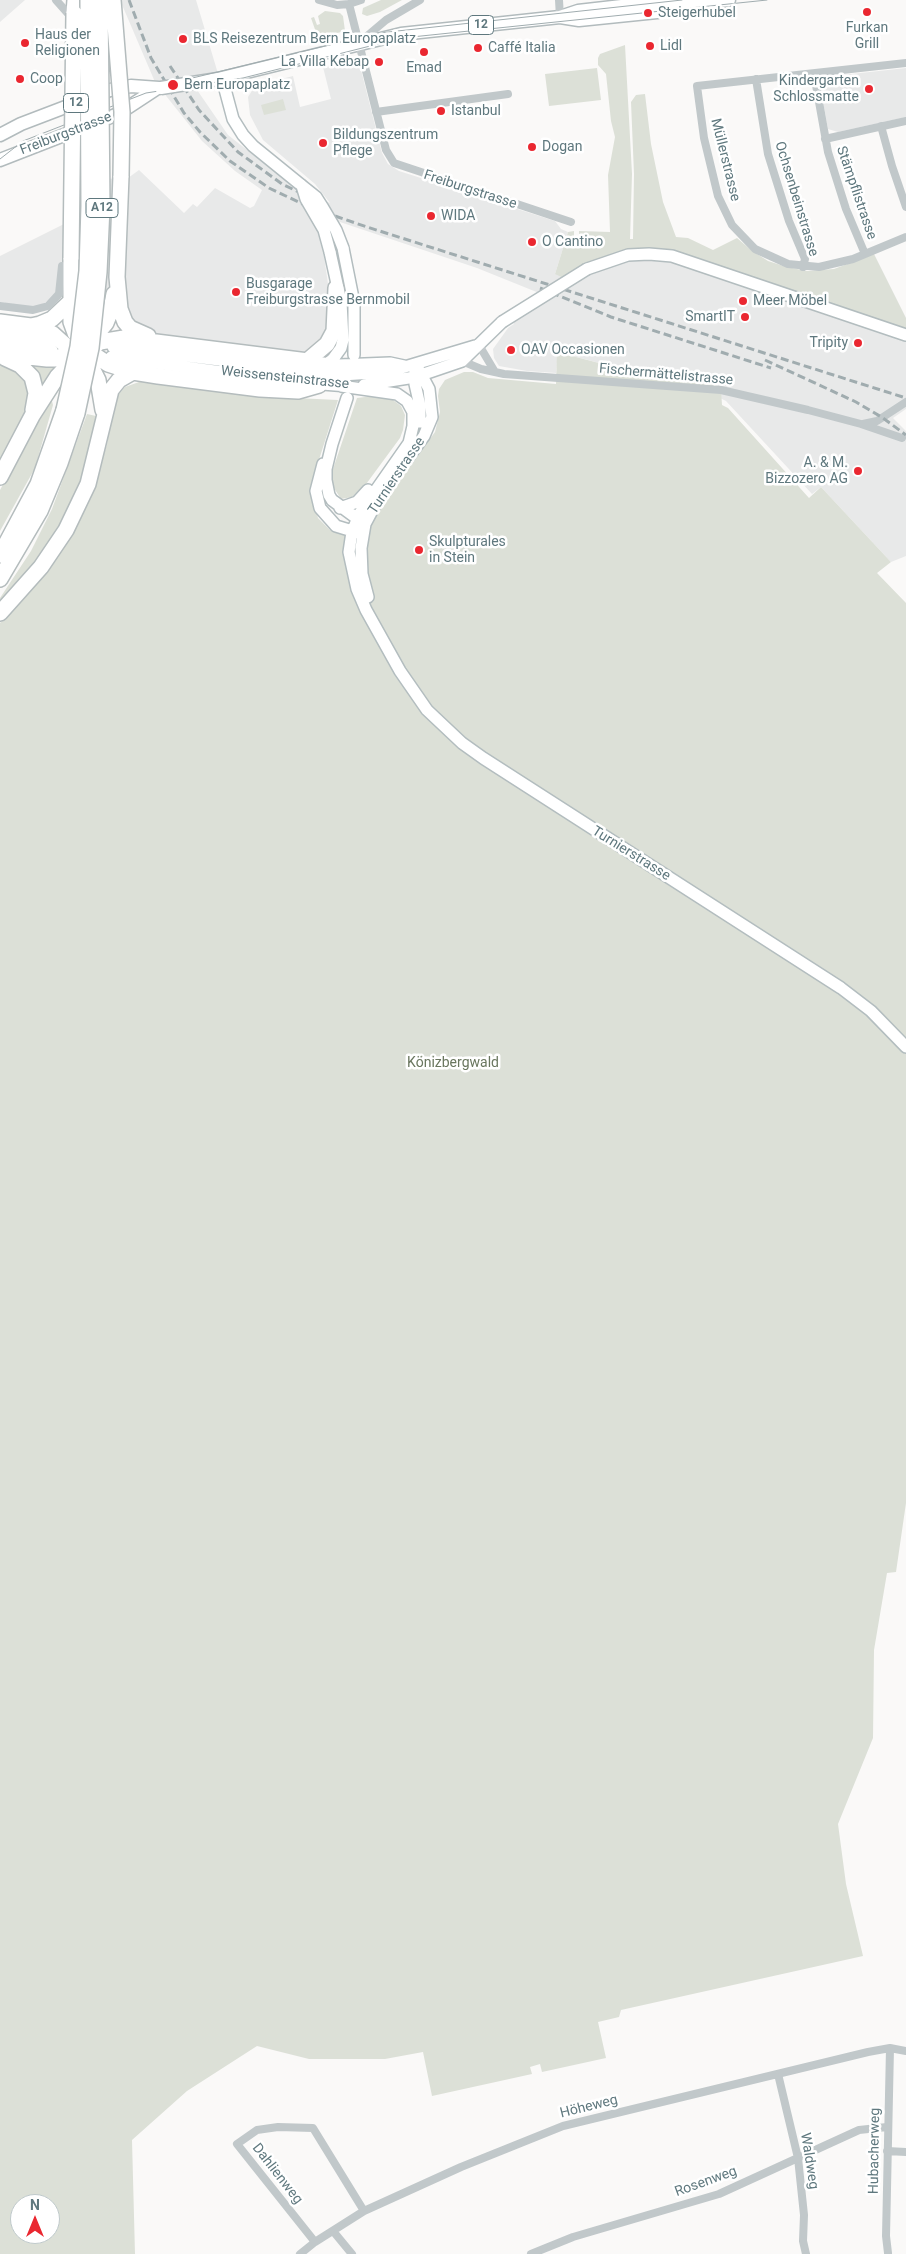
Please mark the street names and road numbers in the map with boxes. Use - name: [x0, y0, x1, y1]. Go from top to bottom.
- road number: 12: [468, 16, 494, 34]
- road number: 12: [64, 94, 88, 112]
- street label: Freiburgstrasse: [18, 109, 114, 159]
- street label: Müllerstrasse: [707, 117, 743, 203]
- street label: Ochsenbeinstrasse: [771, 140, 821, 258]
- street label: Stämpflistrasse: [832, 144, 880, 242]
- street label: Freiburgstrasse: [421, 167, 519, 213]
- road number: A12: [86, 198, 118, 218]
- street label: Fischermättelistrasse: [598, 361, 734, 389]
- street label: Weissensteinstrasse: [220, 363, 350, 393]
- street label: Turnierstrasse: [365, 434, 429, 518]
- street label: Turnierstrasse: [589, 823, 673, 885]
- street label: Höheweg: [558, 2092, 620, 2122]
- street label: Hubacherweg: [866, 2108, 884, 2194]
- street label: Waldweg: [796, 2132, 822, 2190]
- street label: Dahlienweg: [248, 2140, 306, 2208]
- street label: Rosenweg: [673, 2163, 739, 2201]

